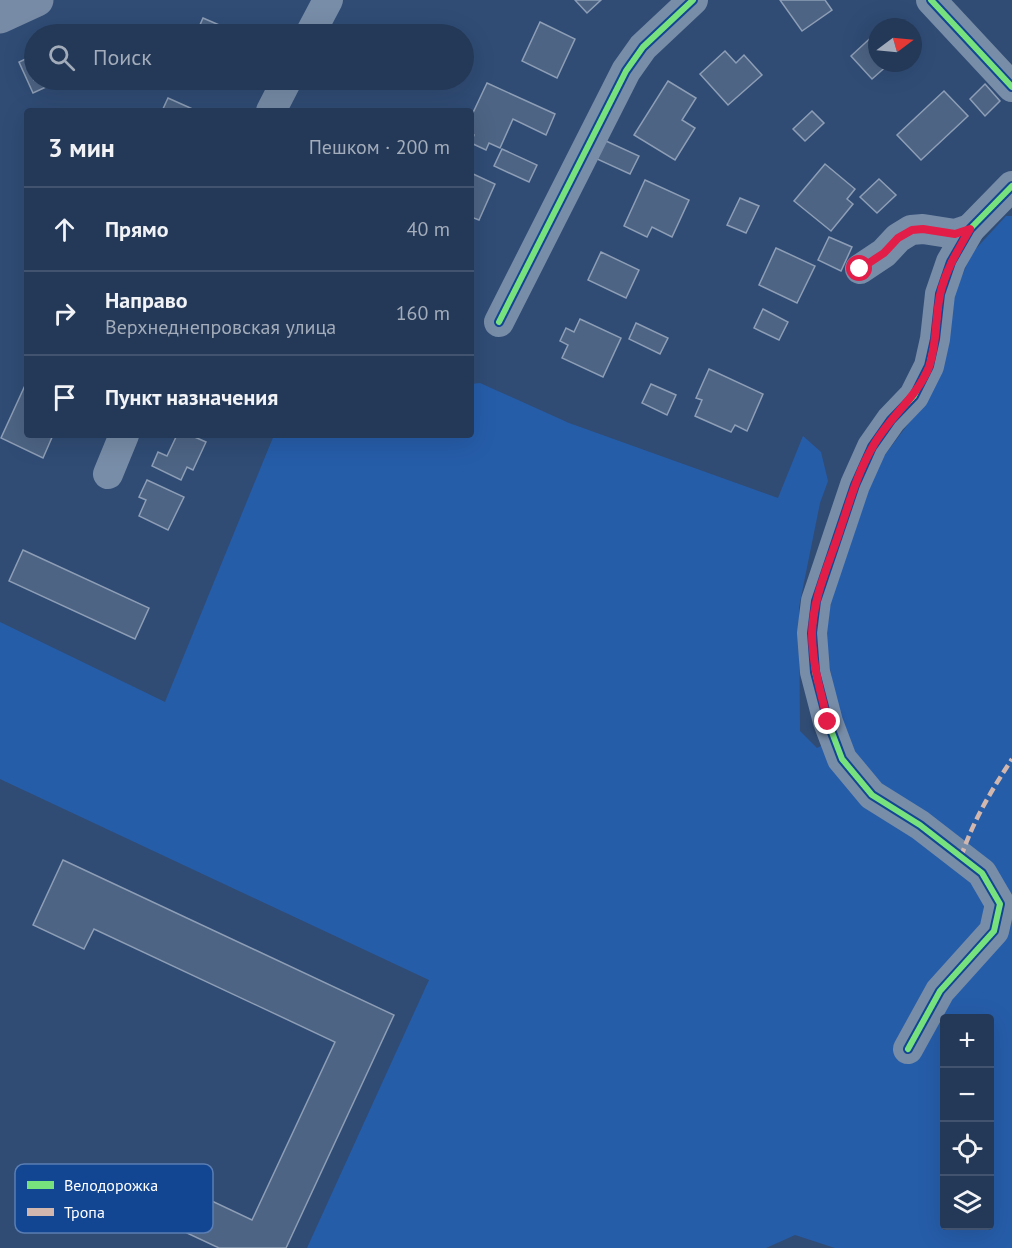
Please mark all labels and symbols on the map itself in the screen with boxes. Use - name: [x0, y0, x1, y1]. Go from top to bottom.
- north arrow: [868, 18, 922, 72]
- route start: [846, 255, 872, 281]
- route end: [814, 708, 840, 734]
- legend: [15, 1164, 213, 1233]
- text: Велодорожка: [64, 1175, 158, 1195]
- text: Тропа: [64, 1202, 105, 1222]

